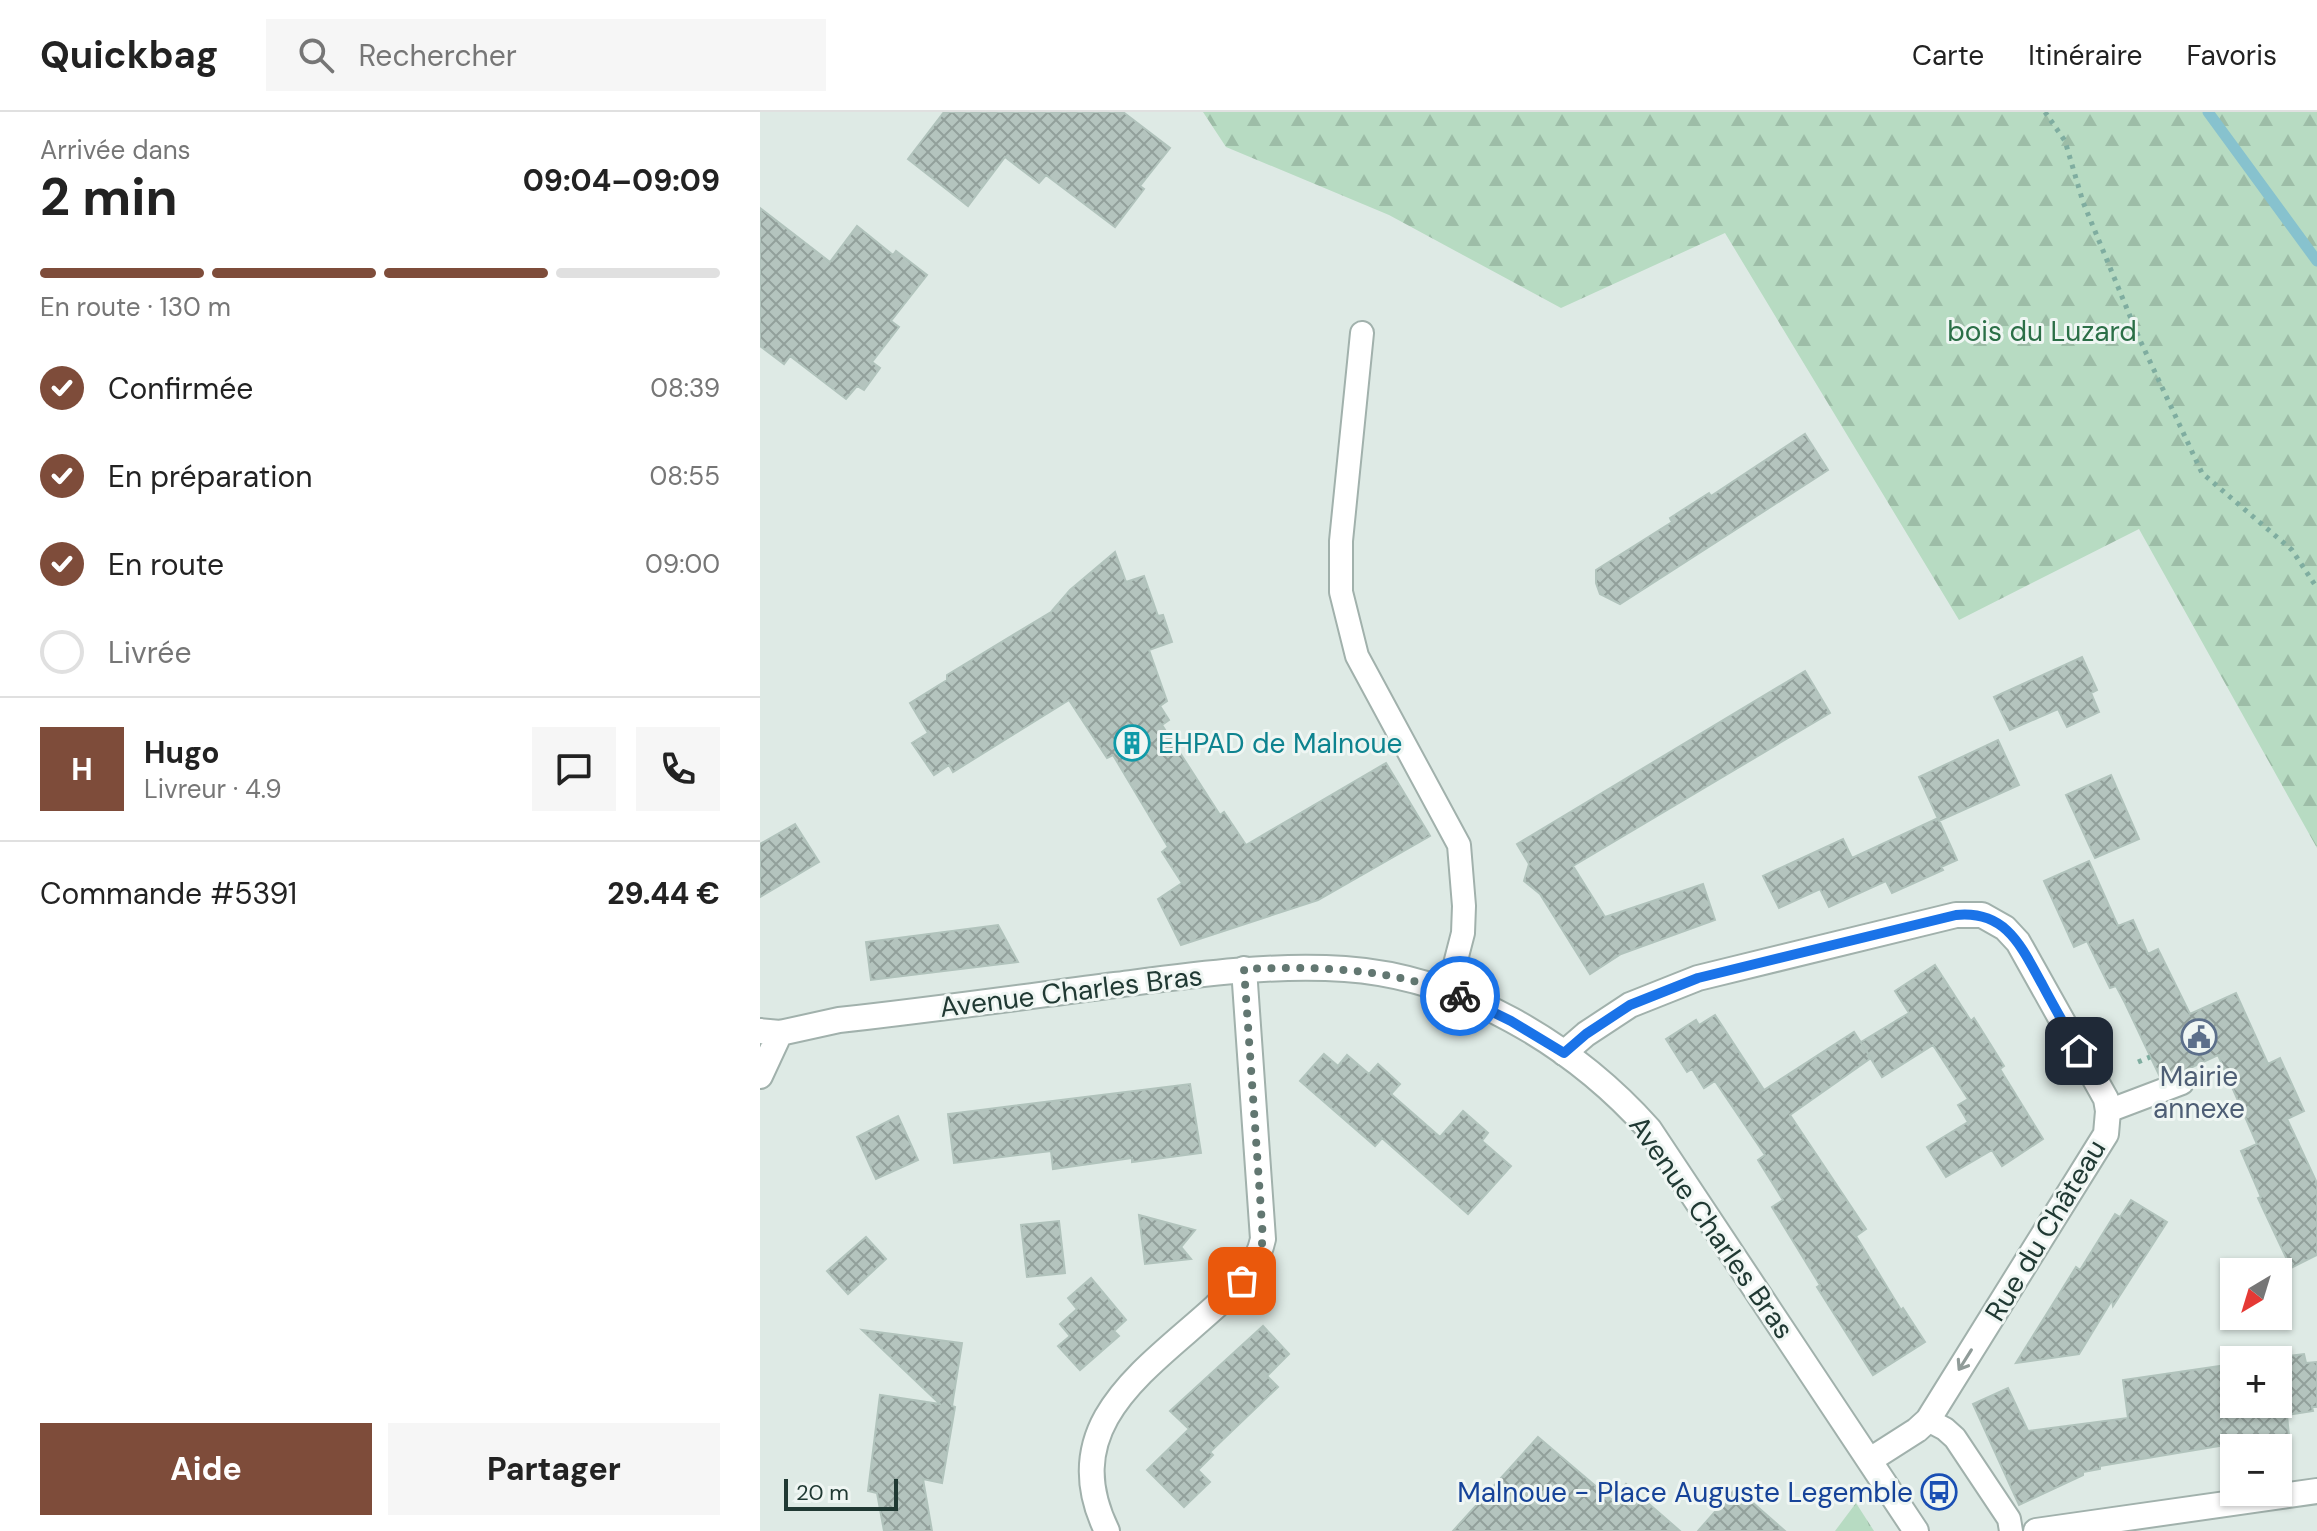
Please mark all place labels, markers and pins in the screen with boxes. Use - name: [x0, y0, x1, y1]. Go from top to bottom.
- building icon: EHPAD de Malnoue: [1113, 724, 1151, 762]
- place label: EHPAD de Malnoue: [1158, 725, 1403, 762]
- pin: [2045, 1017, 2113, 1085]
- public building icon: Mairie annexe: [2180, 1018, 2218, 1056]
- place label: Mairie annexe: [2153, 1058, 2245, 1127]
- pin: [1208, 1247, 1276, 1315]
- bus stop icon: Malnoue - Place Auguste Legemble: [1920, 1473, 1958, 1511]
- place label: Malnoue - Place Auguste Legemble: [1457, 1474, 1913, 1511]

